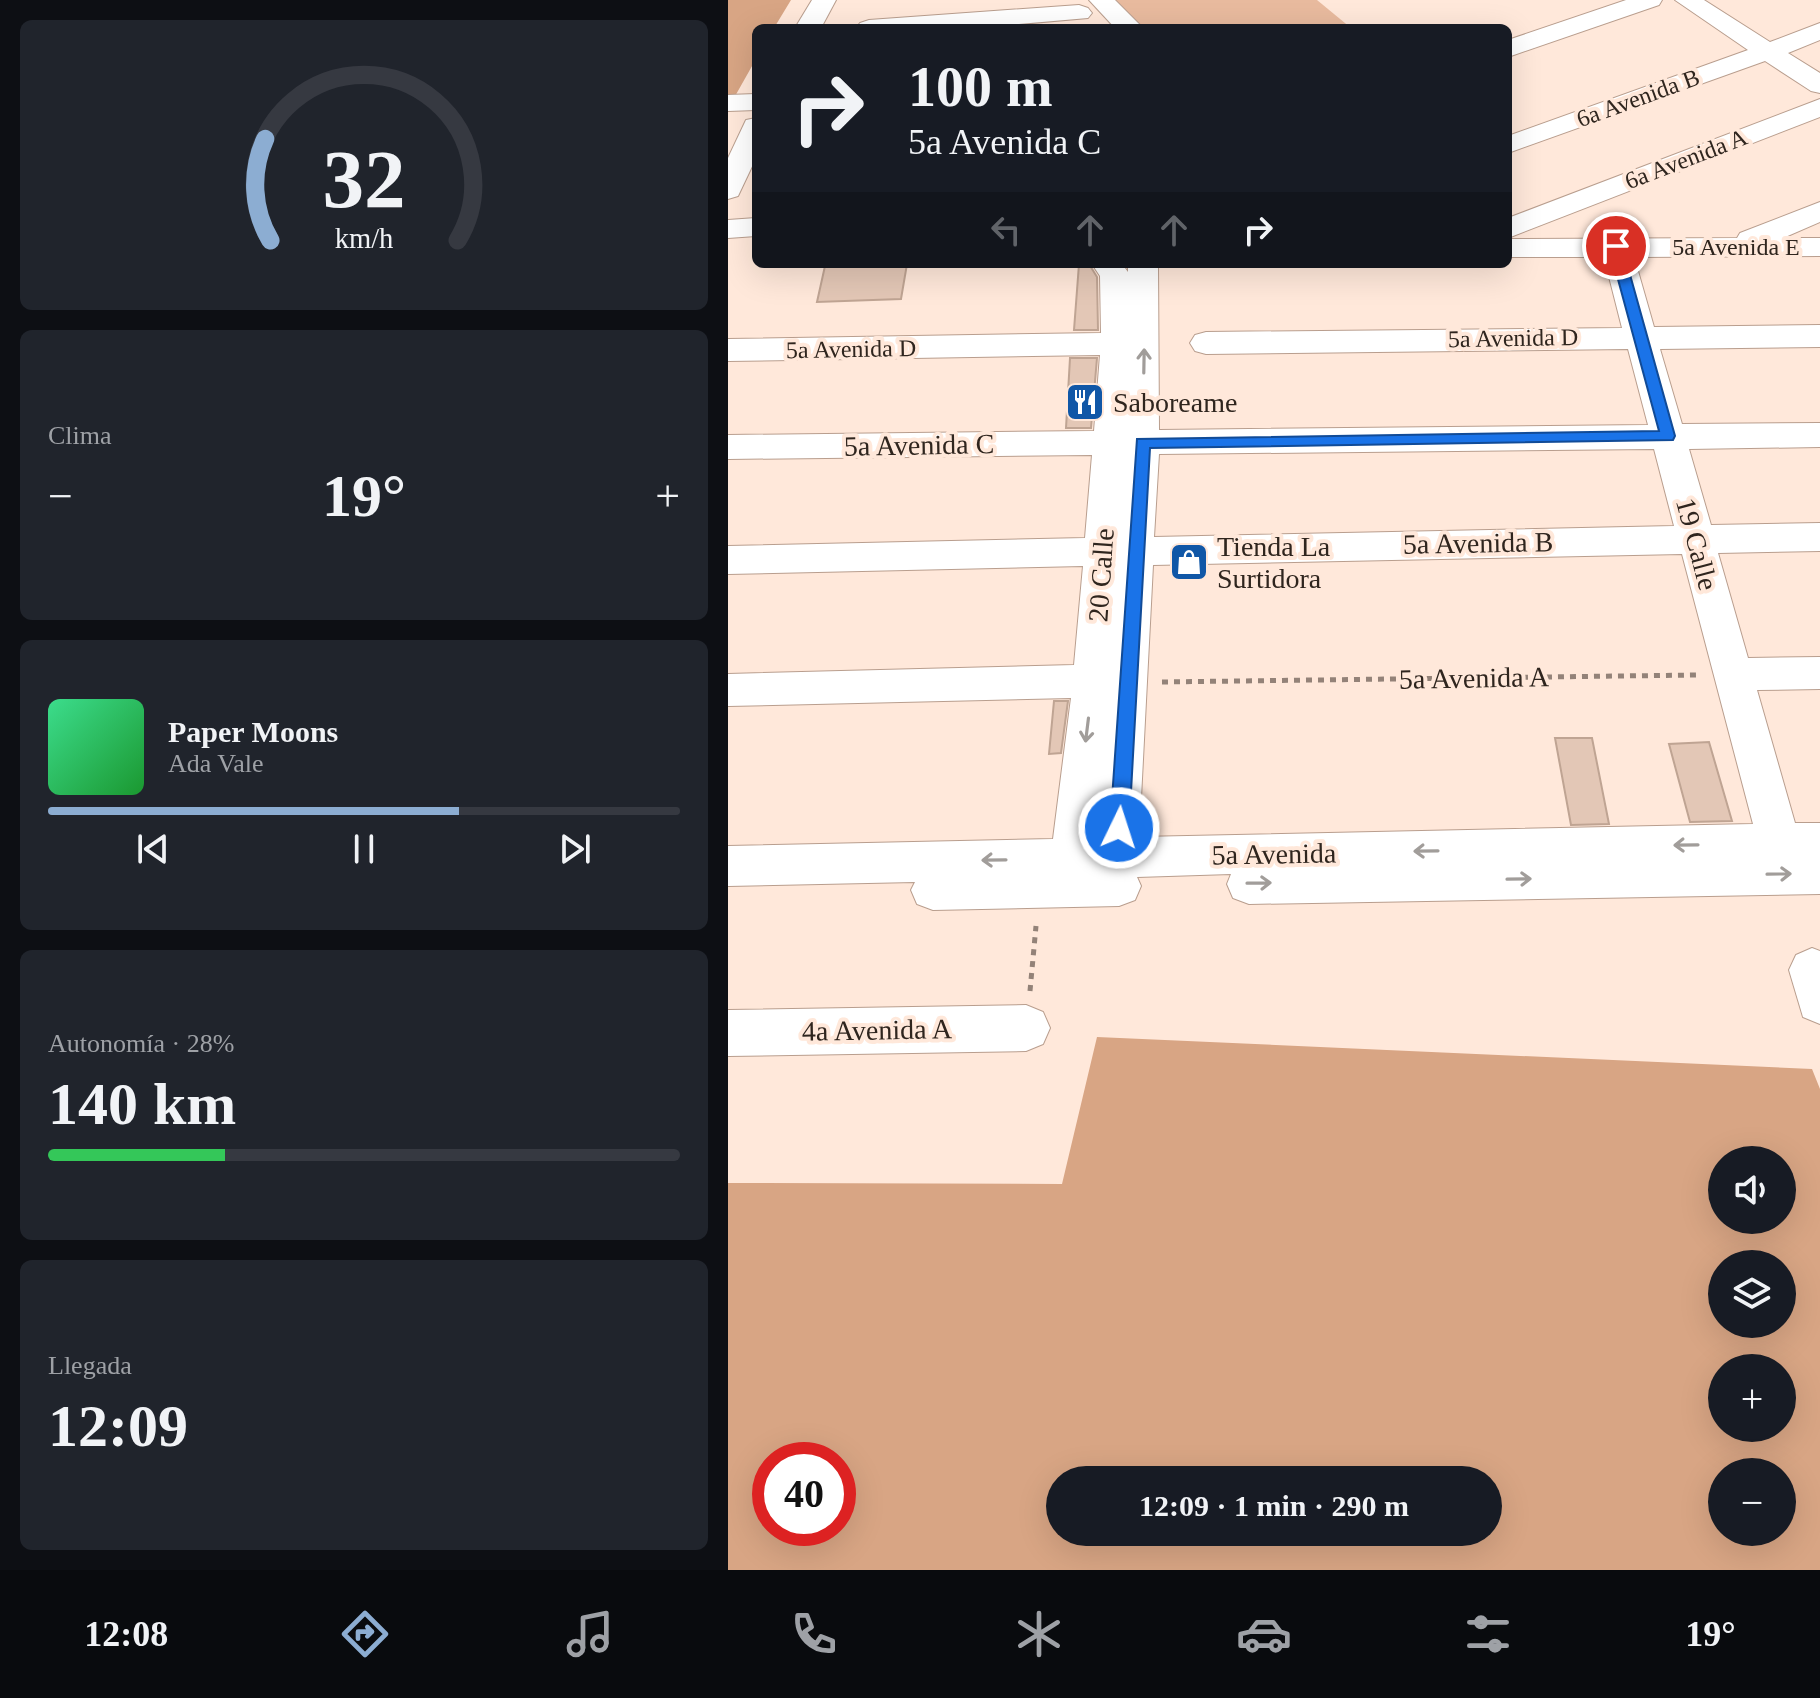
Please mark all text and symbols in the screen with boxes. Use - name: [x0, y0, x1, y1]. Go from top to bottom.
- icon: right: [776, 56, 880, 160]
- text: 100 m: [908, 56, 1053, 118]
- street label: 6a Avenida B: [1573, 64, 1703, 132]
- text: 5a Avenida C: [908, 122, 1101, 162]
- street label: 6a Avenida A: [1621, 124, 1751, 194]
- text: 32: [322, 133, 406, 225]
- icon: left: [984, 208, 1028, 252]
- icon: ahead: [1068, 208, 1112, 252]
- icon: ahead: [1152, 208, 1196, 252]
- icon: right: [1236, 208, 1280, 252]
- pin: [1582, 212, 1650, 280]
- text: km/h: [335, 223, 393, 254]
- icon: arrive: [1594, 224, 1638, 268]
- street label: 5a Avenida E: [1672, 234, 1800, 260]
- street label: 5a Avenida D: [1448, 324, 1578, 352]
- street label: 5a Avenida D: [786, 335, 916, 363]
- one-way arrow: [1136, 348, 1152, 375]
- restaurant icon: Saboreame: [1064, 381, 1106, 423]
- place label: Saboreame: [1113, 387, 1237, 418]
- text: Clima: [48, 421, 112, 450]
- street label: 5a Avenida C: [844, 428, 994, 462]
- text: 19°: [322, 463, 406, 529]
- text: −: [48, 472, 73, 521]
- text: +: [655, 472, 680, 521]
- street label: 19 Calle: [1670, 495, 1724, 593]
- street label: 5a Avenida B: [1403, 526, 1553, 560]
- street label: 20 Calle: [1082, 527, 1120, 623]
- place label: Tienda La Surtidora: [1217, 531, 1331, 594]
- shop icon: Tienda La Surtidora: [1168, 541, 1210, 583]
- street label: 5a Avenida A: [1399, 661, 1550, 695]
- text: Paper Moons: [168, 715, 338, 748]
- one-way arrow: [1079, 716, 1094, 743]
- text: Ada Vale: [168, 749, 264, 778]
- position arrow: [1077, 786, 1161, 870]
- icon: previous: [131, 827, 175, 871]
- icon: pause: [342, 827, 386, 871]
- icon: next: [553, 827, 597, 871]
- street label: 5a Avenida: [1211, 837, 1337, 871]
- one-way arrow: [1673, 837, 1700, 853]
- one-way arrow: [1413, 843, 1440, 858]
- one-way arrow: [981, 852, 1008, 867]
- one-way arrow: [1765, 867, 1792, 882]
- one-way arrow: [1505, 871, 1532, 887]
- one-way arrow: [1245, 876, 1272, 891]
- street label: 4a Avenida A: [802, 1013, 953, 1047]
- text: Autonomía · 28%: [48, 1029, 234, 1058]
- text: 140 km: [48, 1071, 236, 1137]
- map controls: [1708, 1146, 1796, 1546]
- button: sound: [1708, 1146, 1796, 1234]
- button: layers: [1708, 1250, 1796, 1338]
- text: Llegada: [48, 1351, 132, 1380]
- button: +: [1708, 1354, 1796, 1442]
- text: 12:09: [48, 1393, 188, 1459]
- speed limit sign: 40: [752, 1442, 856, 1546]
- button: −: [1708, 1458, 1796, 1546]
- text: 12:09 · 1 min · 290 m: [1139, 1489, 1409, 1522]
- icon: directions: [337, 1606, 393, 1662]
- icon: music: [562, 1606, 618, 1662]
- icon: phone: [786, 1606, 842, 1662]
- icon: climate: [1011, 1606, 1067, 1662]
- icon: car: [1236, 1606, 1292, 1662]
- icon: filters: [1460, 1606, 1516, 1662]
- text: 12:08: [84, 1614, 168, 1654]
- text: 19°: [1685, 1614, 1736, 1654]

